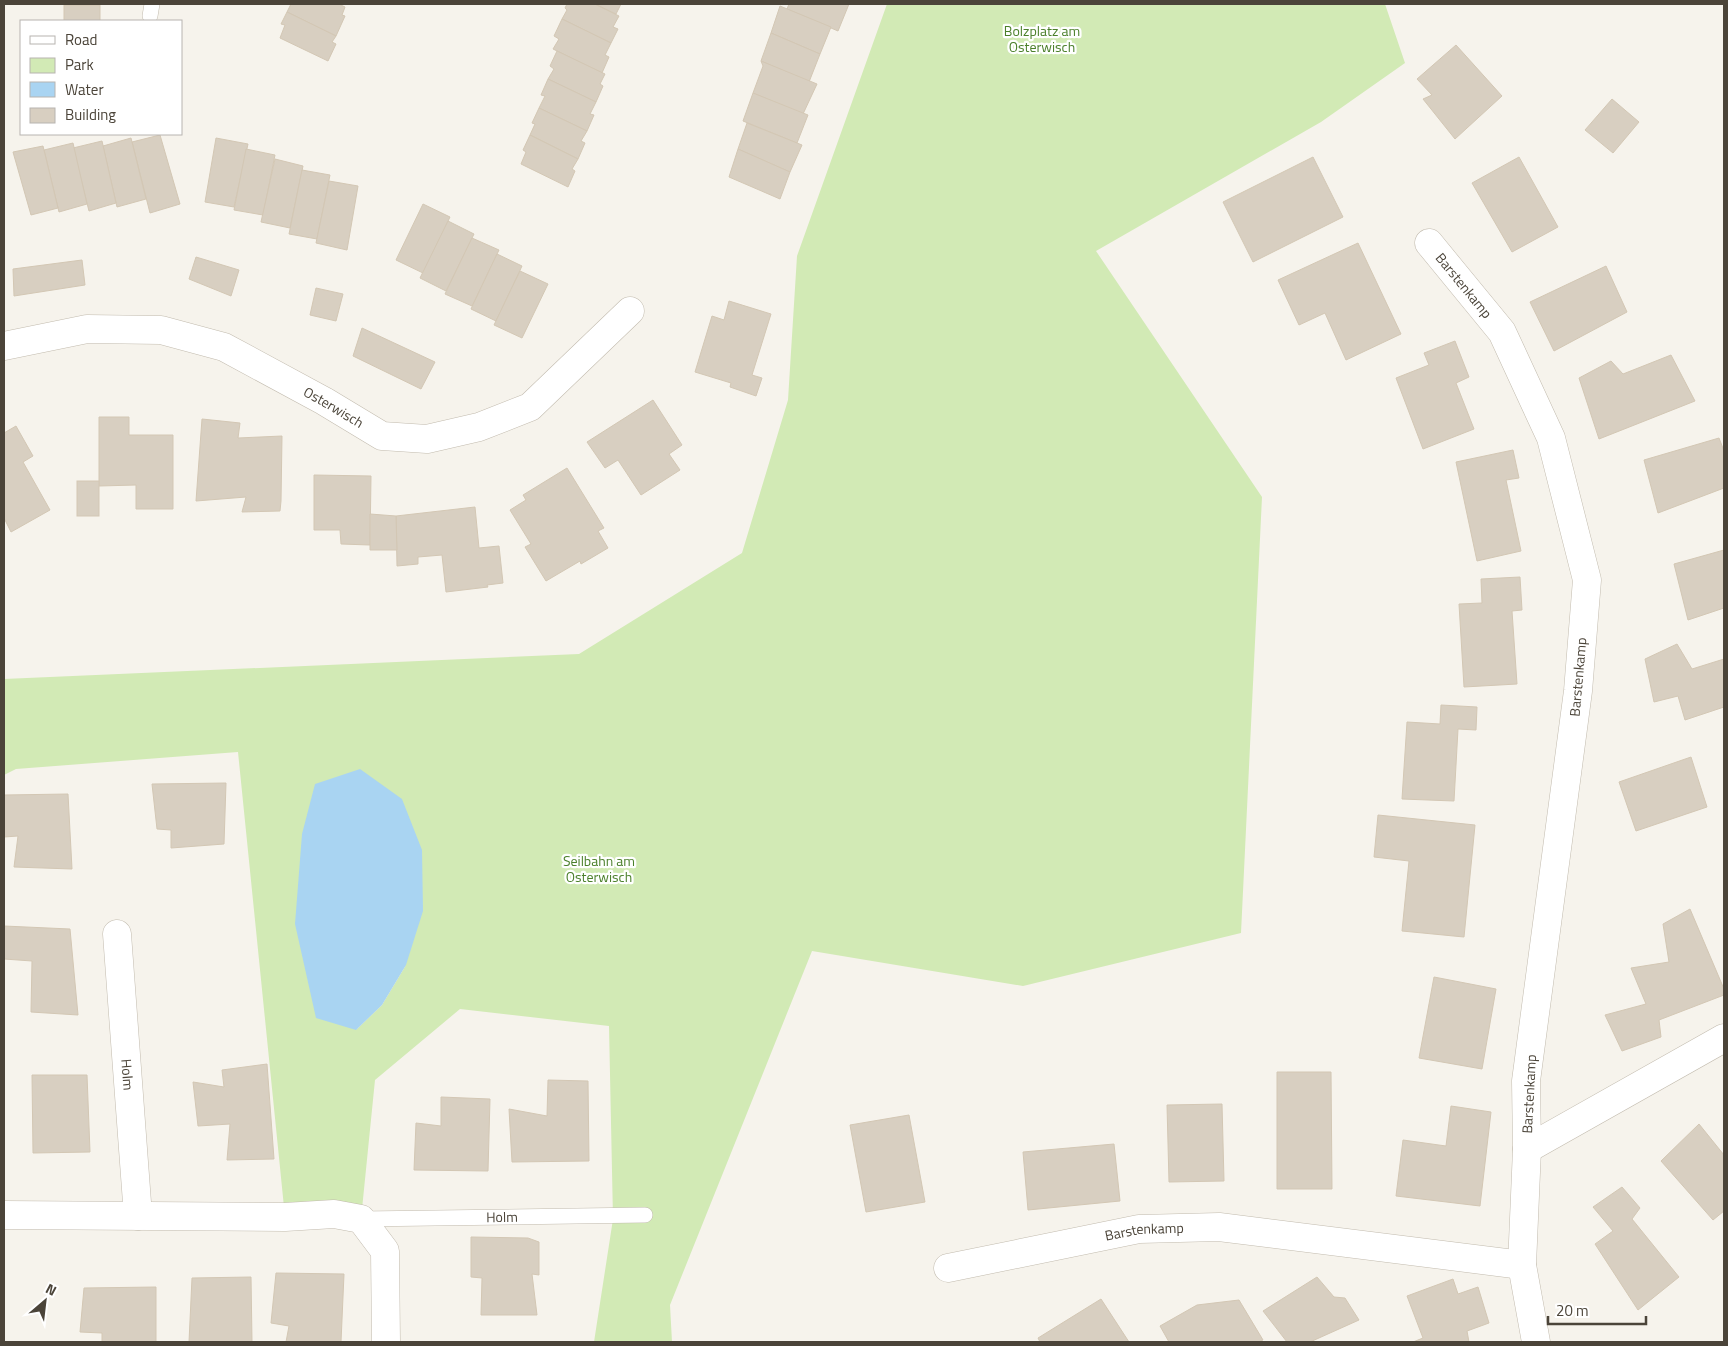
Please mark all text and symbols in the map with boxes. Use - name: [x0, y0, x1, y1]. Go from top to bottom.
- legend: [20, 20, 182, 135]
- park label: Bolzplatz am Osterwisch: [1004, 20, 1080, 57]
- text: Road: [65, 28, 97, 51]
- text: Park: [65, 53, 94, 76]
- text: Water: [65, 78, 104, 101]
- text: Building: [65, 103, 116, 126]
- street label: Barstenkamp: [1431, 248, 1498, 323]
- street label: Osterwisch: [300, 381, 368, 433]
- street label: Barstenkamp: [1564, 637, 1591, 717]
- park label: Seilbahn am Osterwisch: [563, 850, 635, 887]
- street label: Barstenkamp: [1516, 1054, 1541, 1134]
- street label: Holm: [116, 1058, 140, 1091]
- street label: Holm: [486, 1206, 518, 1227]
- street label: Barstenkamp: [1103, 1217, 1184, 1246]
- north arrow: [20, 1276, 70, 1326]
- text: N: [42, 1278, 61, 1301]
- scale bar: [1548, 1294, 1646, 1326]
- text: 20 m: [1556, 1299, 1589, 1322]

